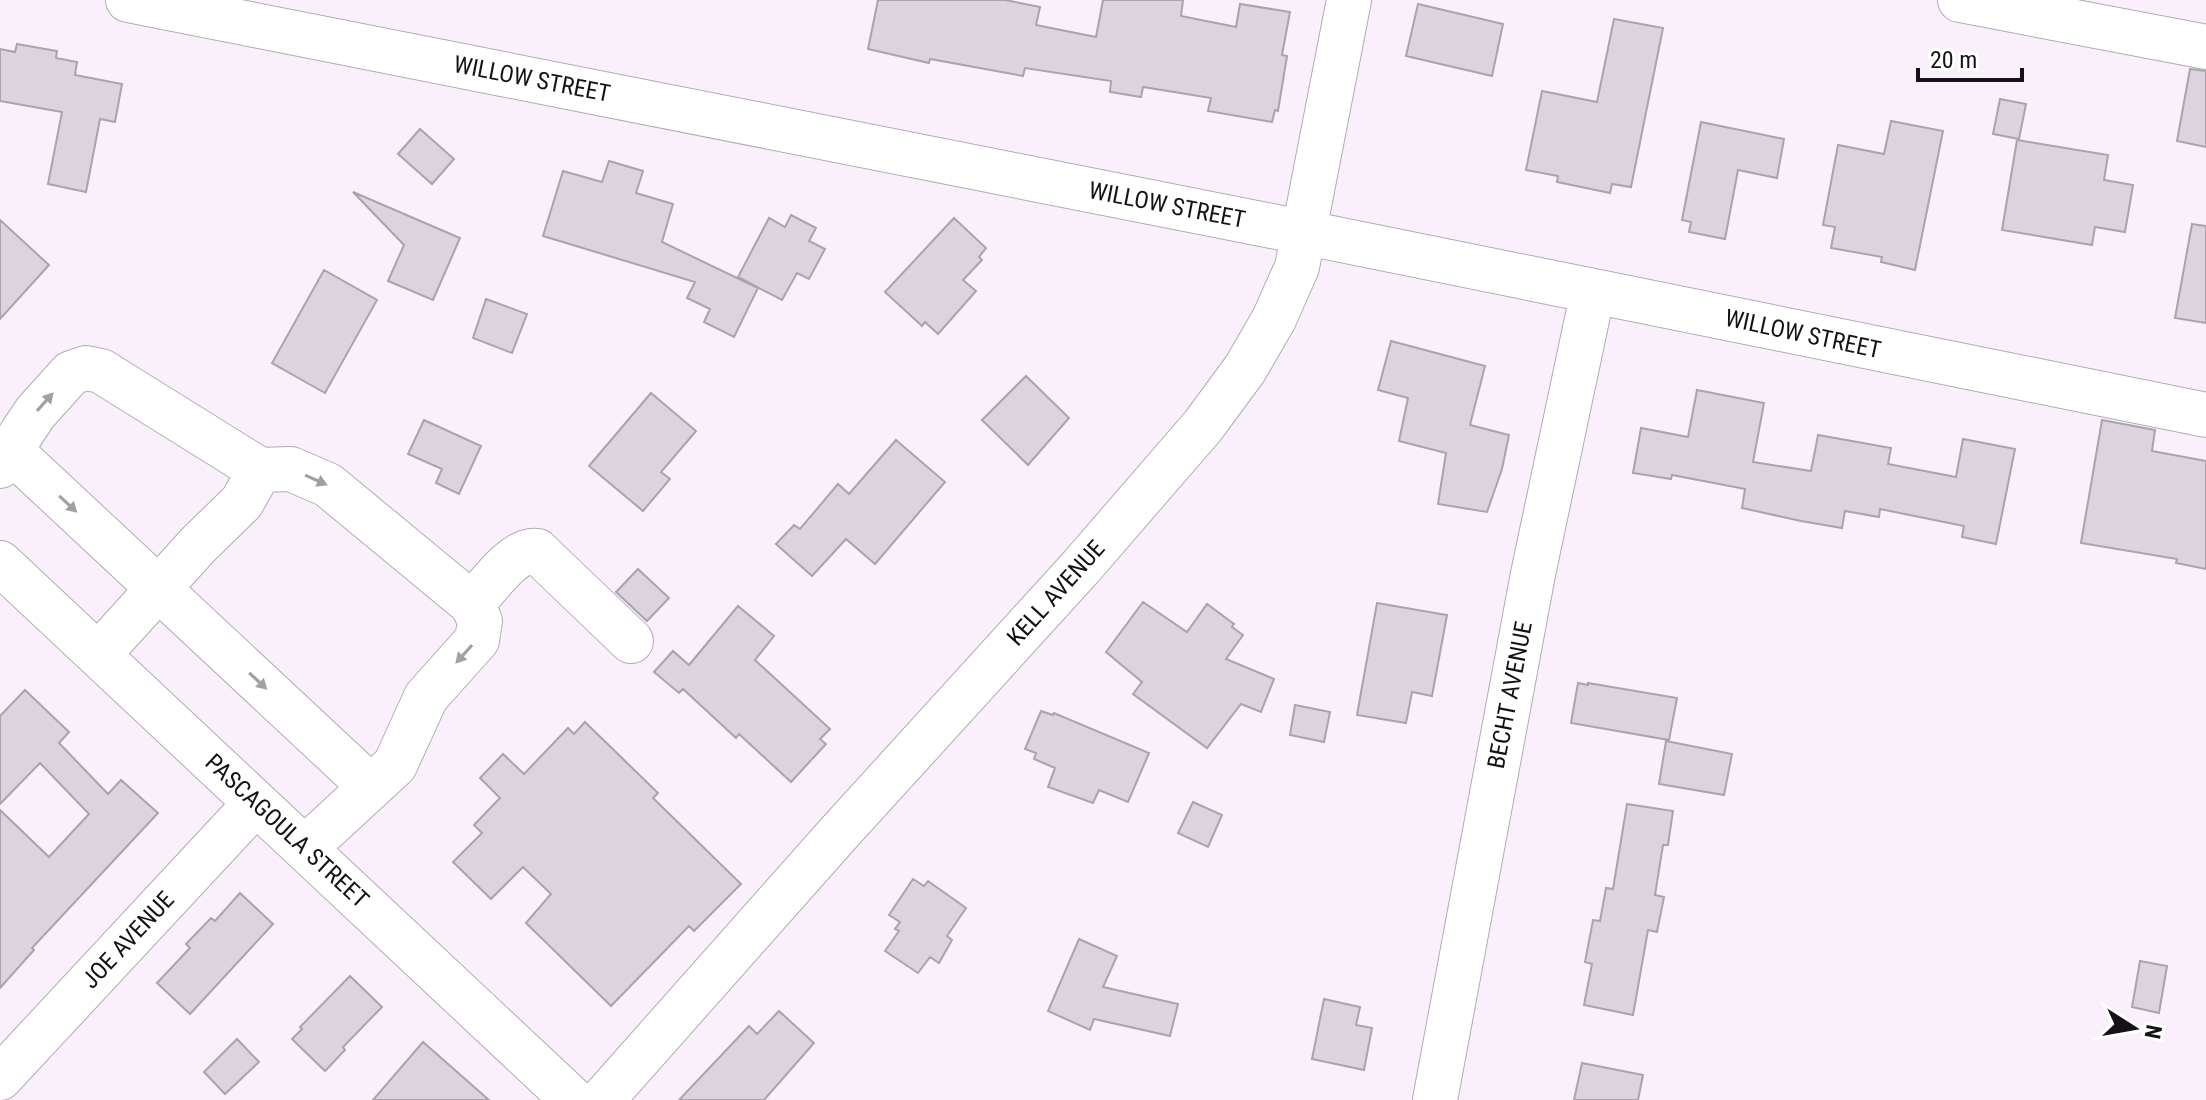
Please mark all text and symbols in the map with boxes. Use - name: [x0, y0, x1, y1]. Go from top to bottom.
- scale bar: [1918, 32, 2022, 82]
- text: 20 m: [1930, 46, 1977, 74]
- street label: WILLOW STREET: [451, 50, 613, 108]
- street label: WILLOW STREET: [1086, 176, 1248, 234]
- street label: WILLOW STREET: [1722, 304, 1884, 364]
- one-way arrow: [35, 393, 53, 412]
- one-way arrow: [304, 473, 328, 486]
- one-way arrow: [58, 494, 77, 512]
- street label: KELL AVENUE: [1001, 535, 1111, 651]
- street label: BECHT AVENUE: [1482, 619, 1538, 771]
- one-way arrow: [456, 645, 474, 664]
- one-way arrow: [248, 672, 267, 690]
- street label: PASCAGOULA STREET: [200, 748, 374, 914]
- street label: JOE AVENUE: [76, 886, 180, 994]
- north arrow: [2094, 988, 2174, 1068]
- text: N: [2140, 1023, 2167, 1041]

